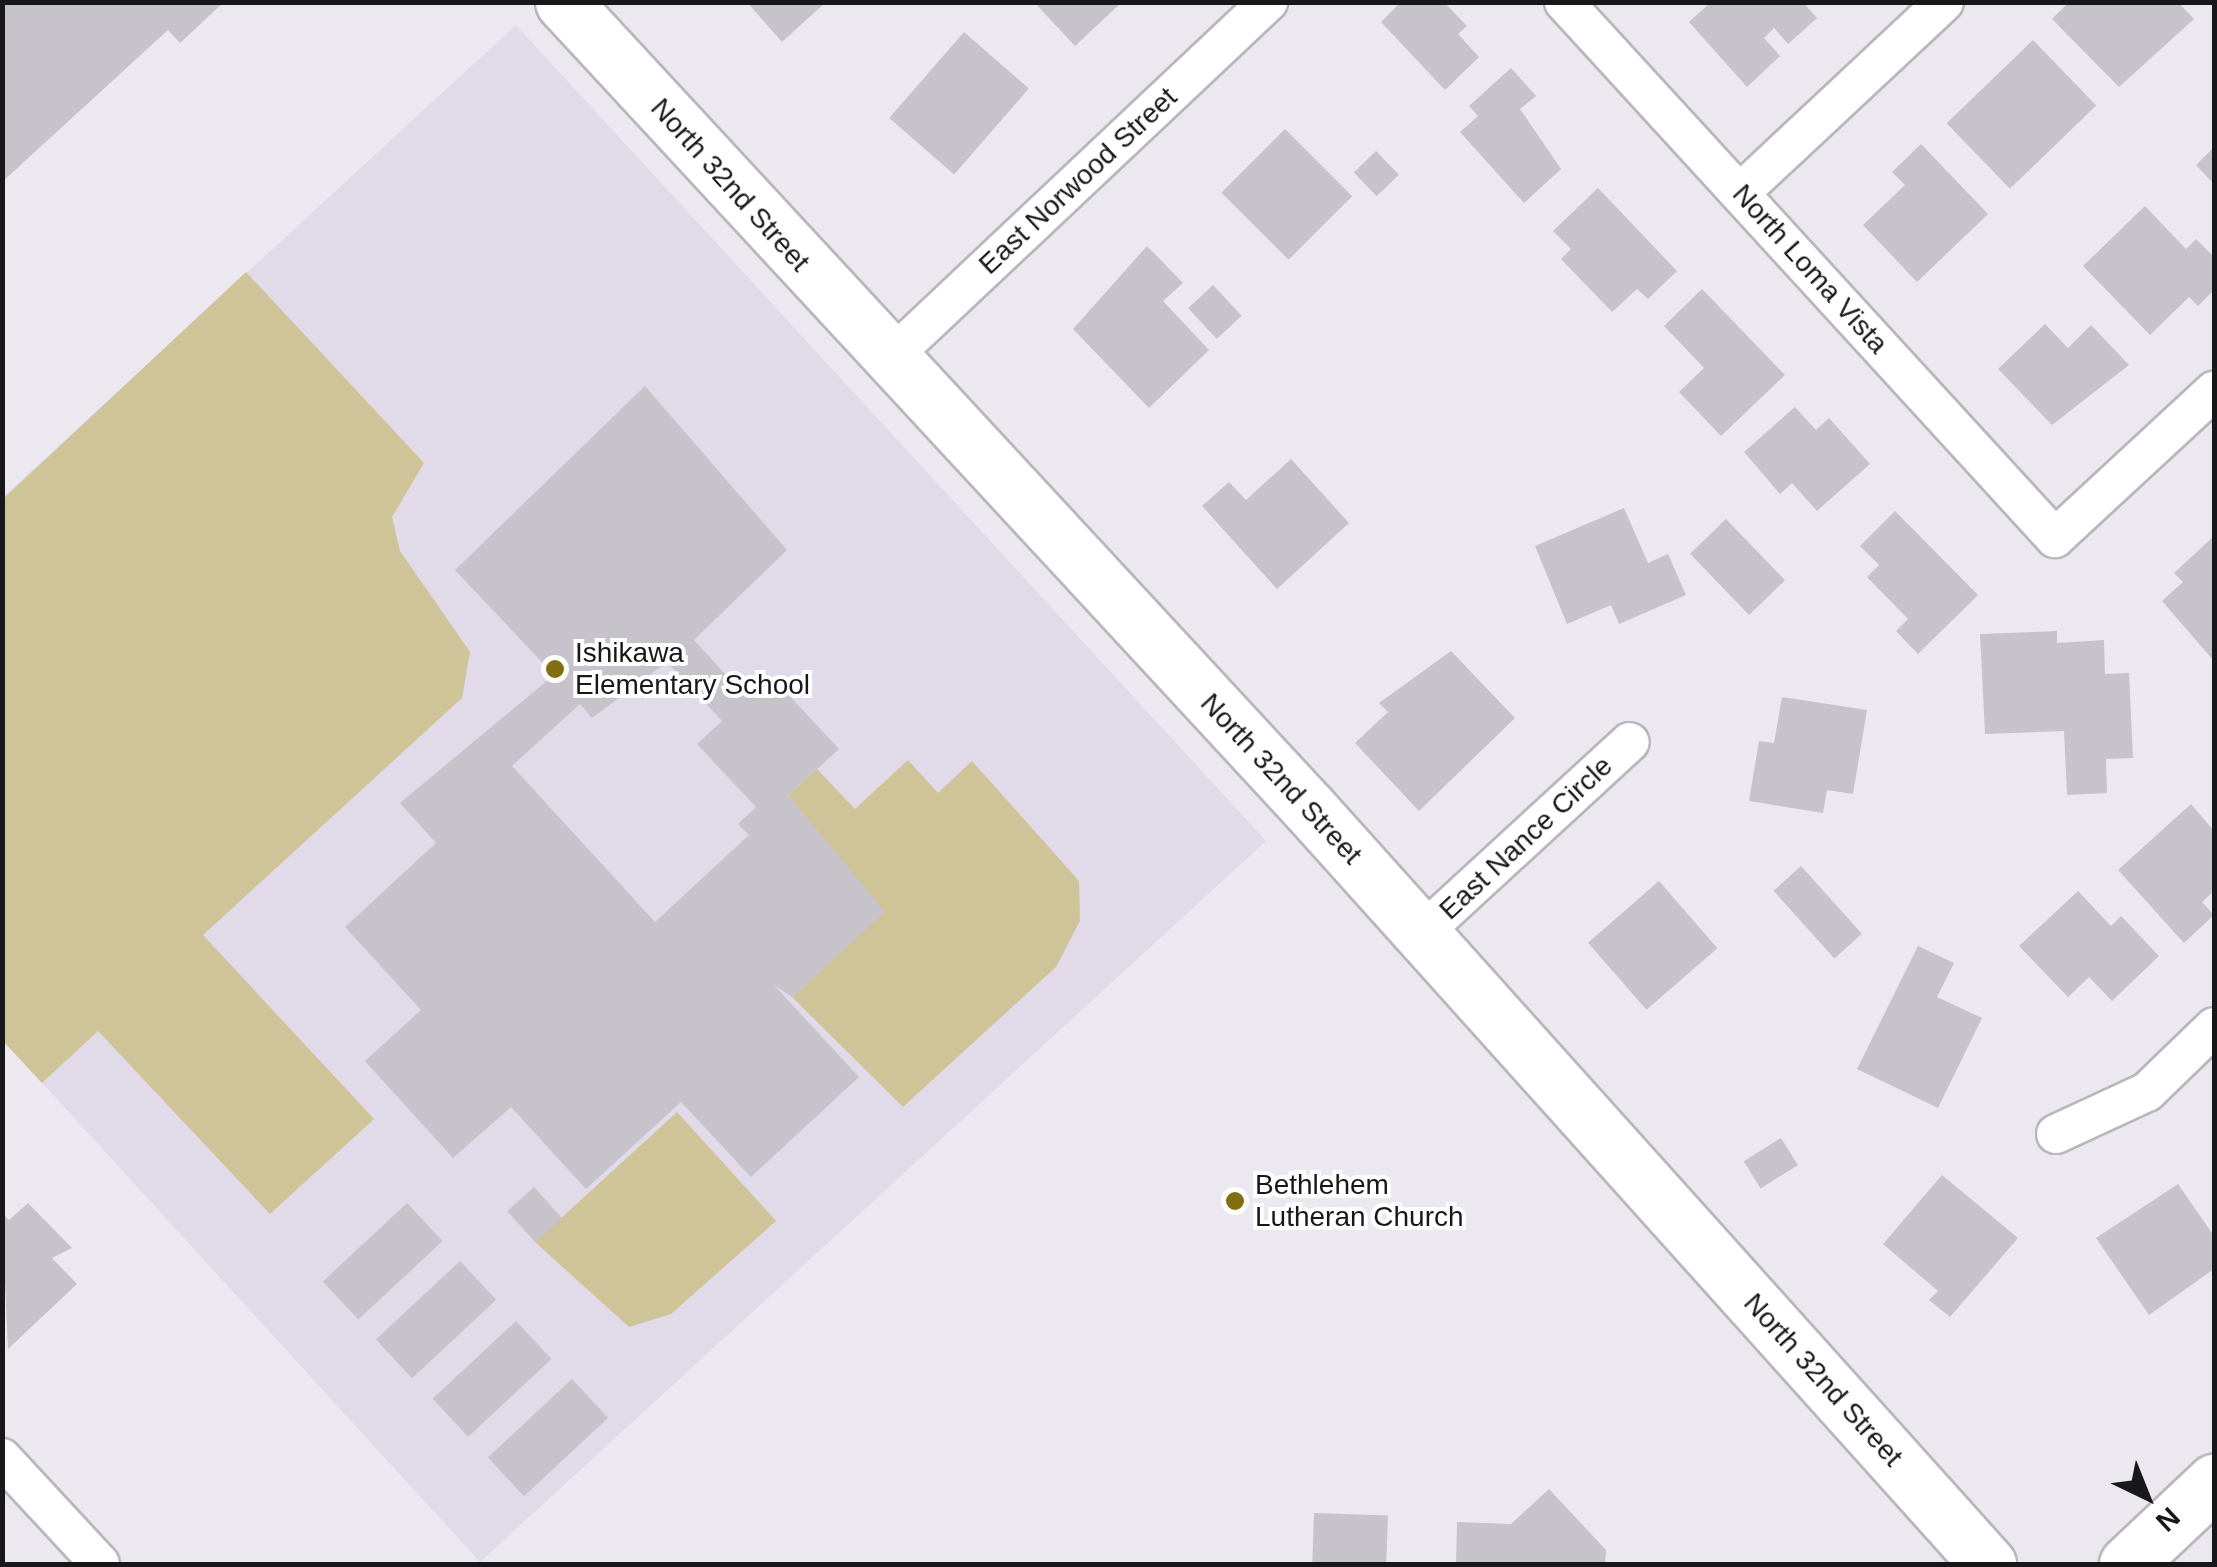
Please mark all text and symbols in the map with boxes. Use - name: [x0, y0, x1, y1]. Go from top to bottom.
- street label: East Norwood Street: [972, 81, 1184, 281]
- street label: North 32nd Street: [644, 92, 816, 278]
- street label: North Loma Vista: [1725, 178, 1895, 360]
- place label: Ishikawa Elementary School: [575, 636, 810, 702]
- marker: Ishikawa Elementary School: [544, 658, 566, 680]
- street label: North 32nd Street: [1193, 687, 1369, 871]
- street label: East Nance Circle: [1433, 749, 1619, 927]
- place label: Bethlehem Lutheran Church: [1255, 1168, 1464, 1234]
- marker: Bethlehem Lutheran Church: [1224, 1190, 1246, 1212]
- street label: North 32nd Street: [1737, 1287, 1909, 1473]
- north arrow: [2097, 1447, 2197, 1547]
- text: N: [2150, 1501, 2186, 1538]

